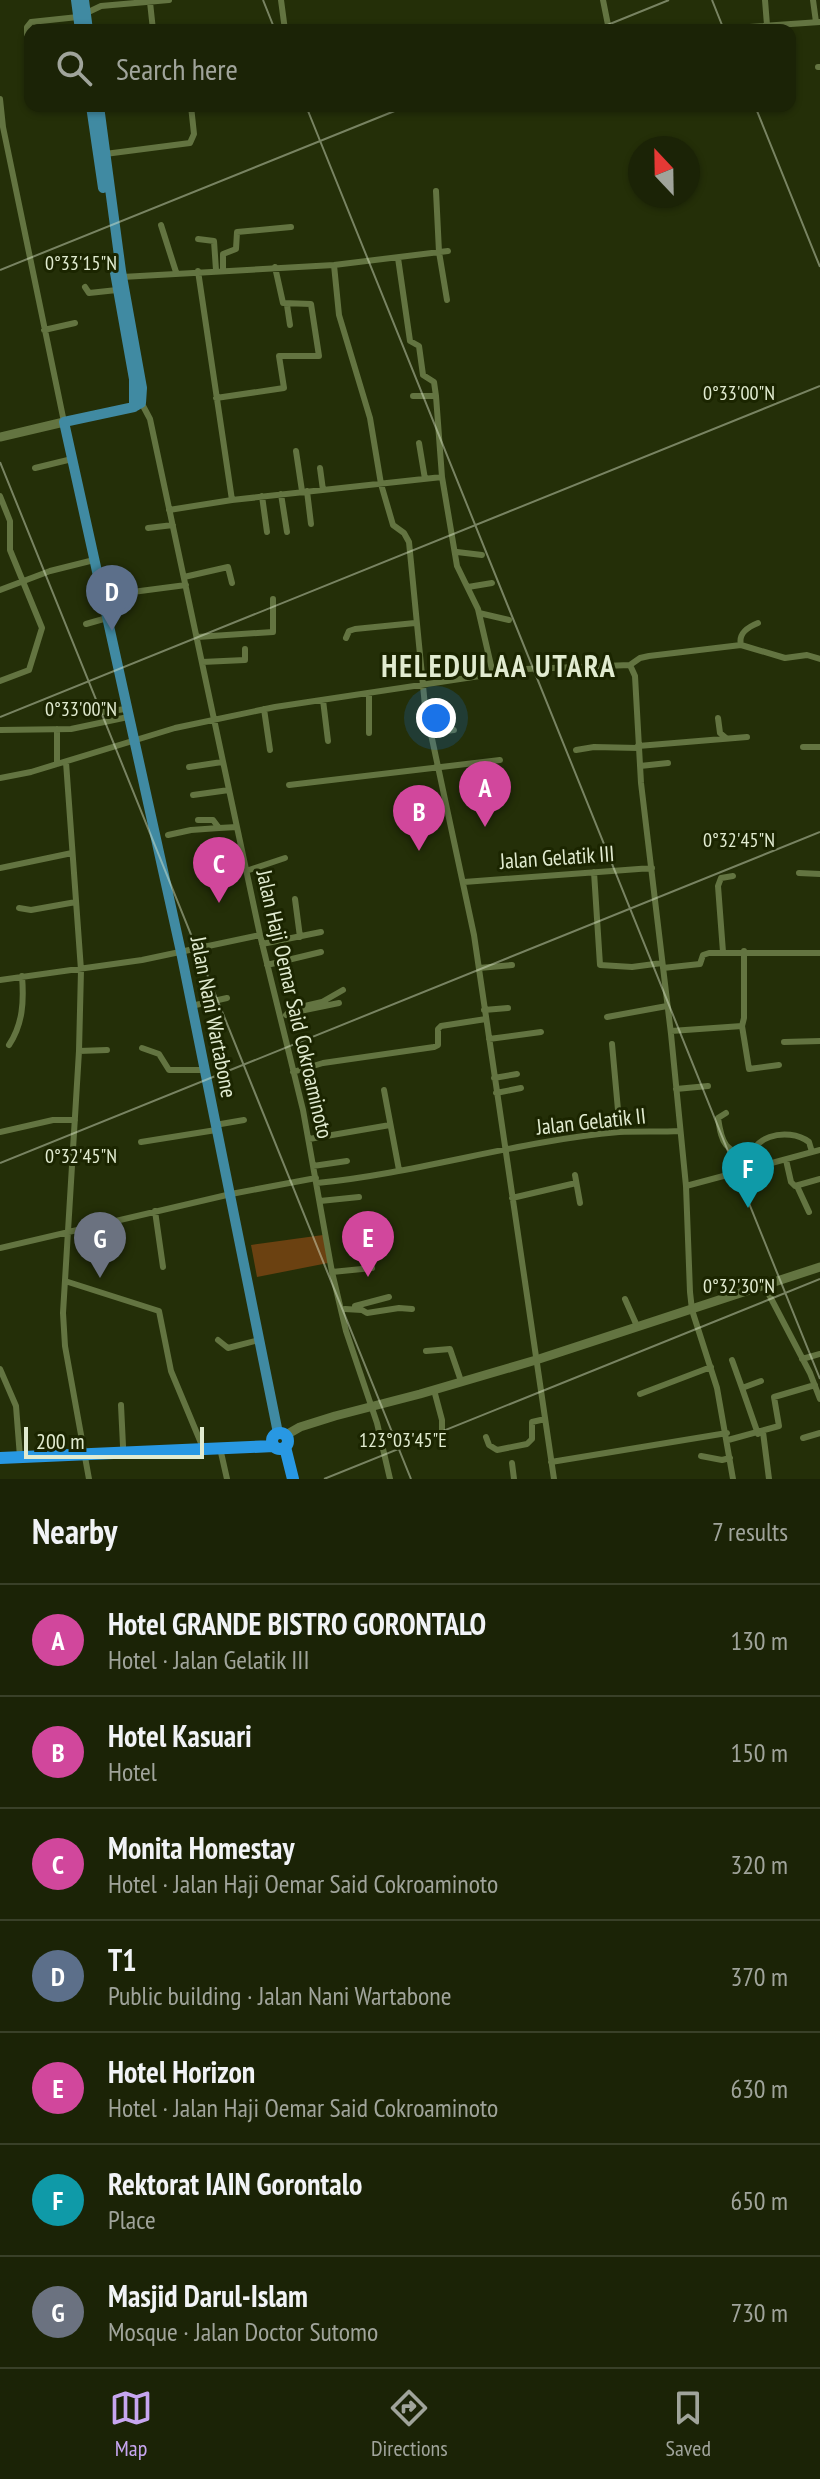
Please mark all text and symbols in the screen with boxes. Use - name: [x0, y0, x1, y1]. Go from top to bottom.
- search box: [24, 24, 796, 112]
- icon: search: [52, 46, 96, 90]
- text: Search here: [116, 49, 238, 88]
- north arrow: [628, 136, 700, 208]
- text: 0°33'15"N: [45, 250, 117, 276]
- text: 0°33'00"N: [703, 380, 775, 406]
- pin: D: [86, 565, 138, 631]
- district label: HELEDULAA UTARA: [381, 646, 617, 685]
- text: 0°33'00"N: [45, 696, 117, 722]
- your location: [416, 698, 456, 738]
- pin: A: [459, 761, 511, 827]
- pin: B: [393, 785, 445, 851]
- text: 0°32'45"N: [703, 827, 775, 853]
- pin: C: [193, 837, 245, 903]
- street label: Jalan Gelatik III: [498, 839, 615, 875]
- street label: Jalan Haji Oemar Said Cokroaminoto: [250, 866, 340, 1141]
- street label: Jalan Nani Wartabone: [184, 933, 243, 1100]
- street label: Jalan Gelatik II: [534, 1101, 647, 1141]
- pin: F: [722, 1142, 774, 1208]
- text: 0°32'45"N: [45, 1143, 117, 1169]
- pin: E: [342, 1211, 394, 1277]
- pin: G: [74, 1212, 126, 1278]
- text: 0°32'30"N: [703, 1273, 775, 1299]
- scale bar: [24, 1423, 204, 1459]
- text: 200 m: [36, 1427, 85, 1455]
- text: 123°03'45"E: [359, 1427, 447, 1453]
- text: Nearby: [32, 1509, 117, 1553]
- text: 7 results: [712, 1515, 788, 1548]
- text: Hotel GRANDE BISTRO GORONTALO: [108, 1604, 486, 1643]
- text: A: [51, 1624, 65, 1657]
- text: 130 m: [730, 1624, 788, 1657]
- text: Hotel · Jalan Gelatik III: [108, 1643, 309, 1676]
- text: Hotel Kasuari: [108, 1716, 252, 1755]
- text: B: [52, 1736, 64, 1769]
- text: 150 m: [730, 1736, 788, 1769]
- text: Hotel: [108, 1755, 157, 1788]
- text: Monita Homestay: [108, 1828, 294, 1867]
- text: C: [52, 1848, 64, 1881]
- text: 320 m: [730, 1848, 788, 1881]
- text: Hotel · Jalan Haji Oemar Said Cokroaminoto: [108, 1867, 498, 1900]
- text: T1: [108, 1940, 137, 1979]
- text: D: [51, 1960, 65, 1993]
- text: 370 m: [730, 1960, 788, 1993]
- text: Public building · Jalan Nani Wartabone: [108, 1979, 452, 2012]
- text: Hotel Horizon: [108, 2052, 255, 2091]
- text: E: [52, 2072, 64, 2105]
- text: 630 m: [730, 2072, 788, 2105]
- text: Hotel · Jalan Haji Oemar Said Cokroaminoto: [108, 2091, 498, 2124]
- text: Rektorat IAIN Gorontalo: [108, 2164, 362, 2203]
- text: F: [53, 2184, 63, 2217]
- text: 650 m: [730, 2184, 788, 2217]
- text: Place: [108, 2203, 156, 2236]
- text: Masjid Darul-Islam: [108, 2276, 308, 2315]
- text: G: [51, 2296, 65, 2329]
- text: 730 m: [730, 2296, 788, 2329]
- text: Mosque · Jalan Doctor Sutomo: [108, 2315, 378, 2348]
- tab: Map: [109, 2386, 153, 2462]
- tab: Directions: [371, 2386, 448, 2462]
- tab: Saved: [666, 2386, 711, 2462]

